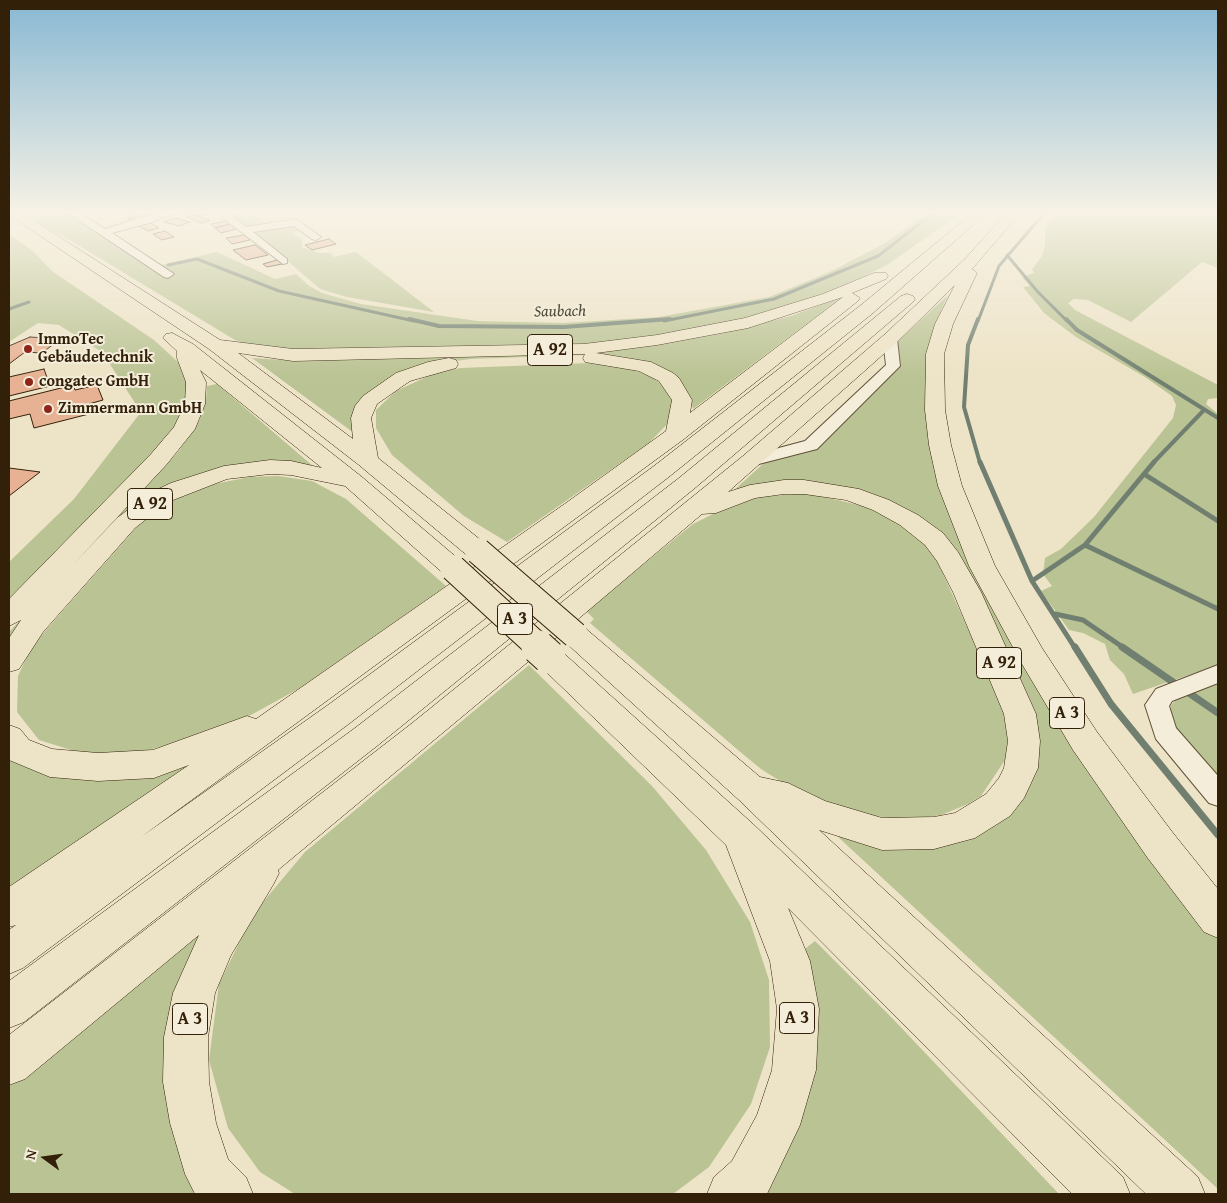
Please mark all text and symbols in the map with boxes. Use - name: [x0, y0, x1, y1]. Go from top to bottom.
- water label: Saubach: [534, 302, 586, 322]
- place label: ImmoTec Gebäudetechnik: [38, 330, 153, 368]
- road number: A 92: [528, 334, 572, 366]
- marker: ImmoTec Gebäudetechnik: [22, 343, 34, 355]
- place label: congatec GmbH: [39, 372, 149, 392]
- marker: congatec GmbH: [23, 376, 35, 388]
- place label: Zimmermann GmbH: [58, 399, 202, 419]
- marker: Zimmermann GmbH: [42, 403, 54, 415]
- road number: A 92: [128, 488, 172, 520]
- road number: A 3: [498, 604, 532, 634]
- road number: A 92: [976, 648, 1022, 678]
- road number: A 3: [1050, 698, 1084, 728]
- road number: A 3: [780, 1002, 814, 1034]
- road number: A 3: [172, 1004, 208, 1034]
- north arrow: [20, 1133, 70, 1183]
- text: N: [20, 1147, 41, 1161]

